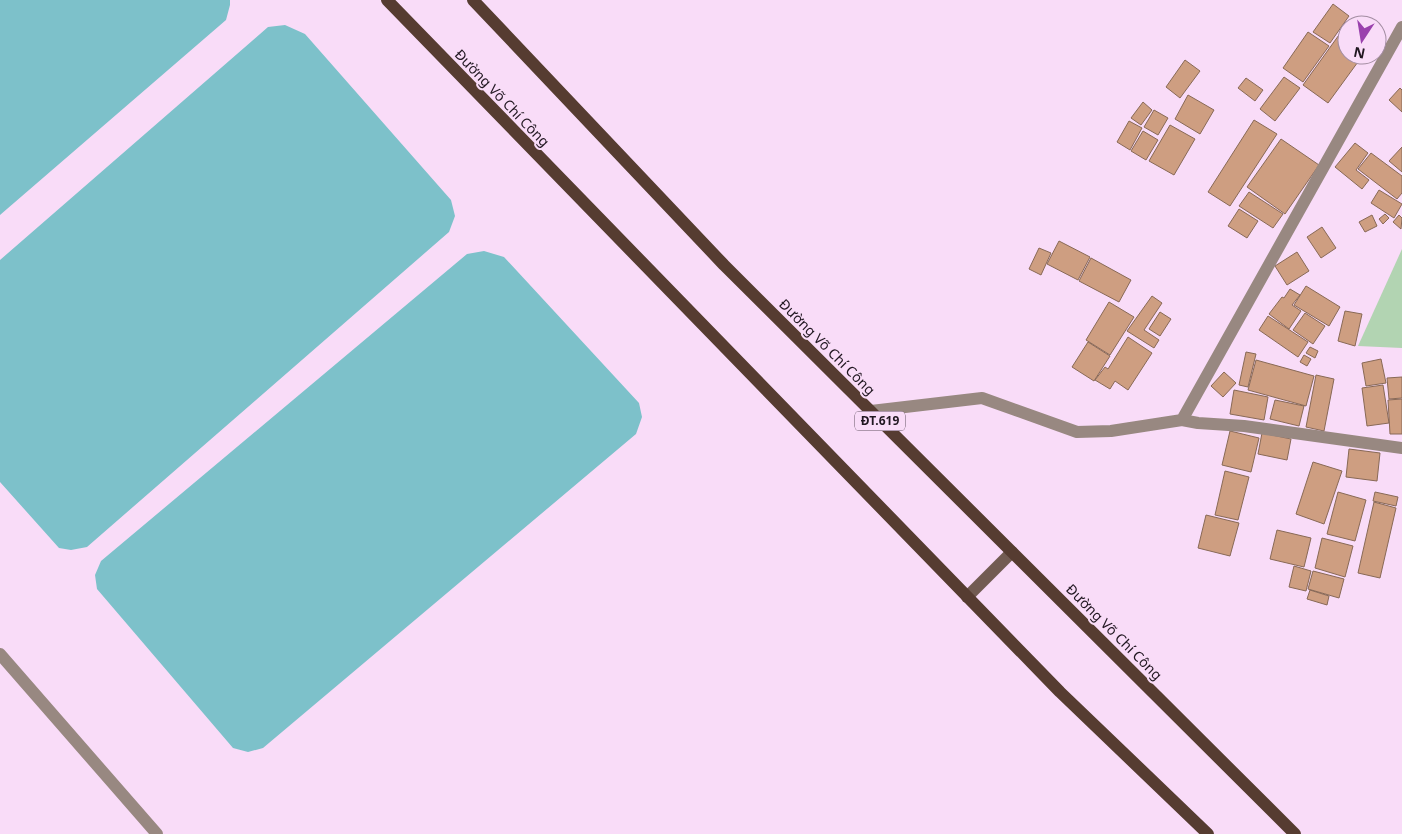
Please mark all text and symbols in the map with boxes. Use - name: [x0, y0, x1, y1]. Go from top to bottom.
- north arrow: [1337, 15, 1387, 65]
- text: N: [1352, 43, 1367, 64]
- street label: Đường Võ Chí Công: [451, 45, 554, 151]
- street label: Đường Võ Chí Công: [775, 294, 880, 399]
- road number: ĐT.619: [855, 412, 905, 431]
- street label: Đường Võ Chí Công: [1062, 579, 1167, 684]

